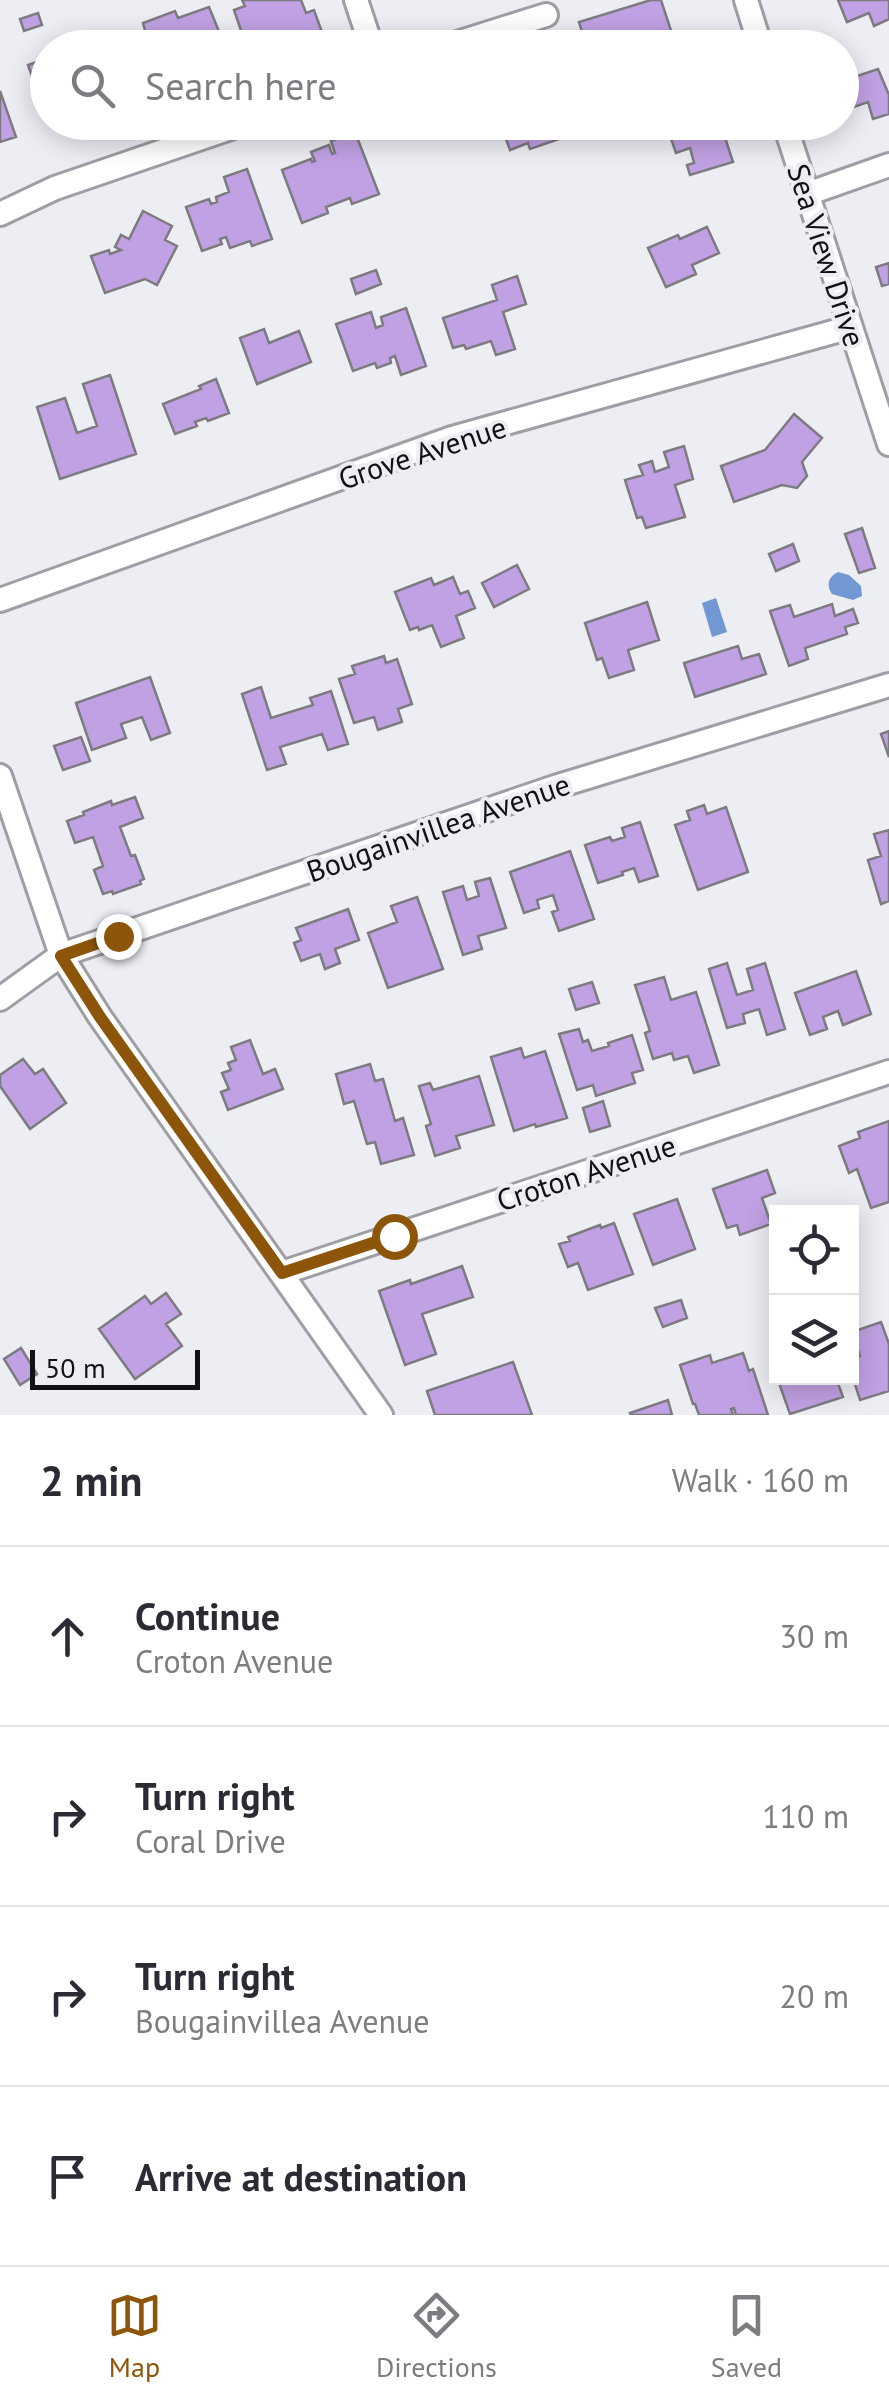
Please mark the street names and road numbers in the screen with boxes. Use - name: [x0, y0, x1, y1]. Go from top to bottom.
- street label: Sea View Drive: [779, 159, 875, 351]
- street label: Grove Avenue: [333, 407, 511, 497]
- street label: Bougainvillea Avenue: [301, 764, 575, 890]
- street label: Croton Avenue: [492, 1125, 680, 1219]

